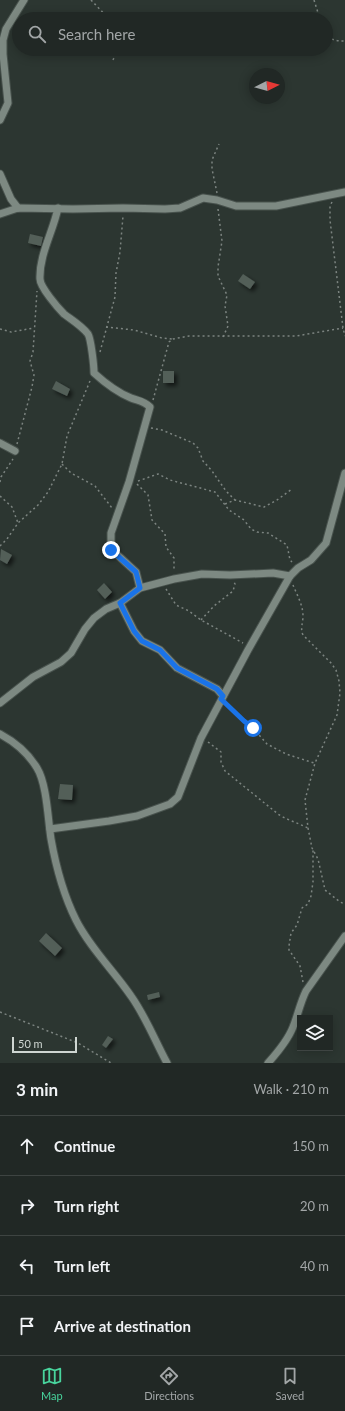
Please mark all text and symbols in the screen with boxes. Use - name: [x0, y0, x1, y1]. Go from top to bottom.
- search box: [12, 12, 333, 56]
- icon: search: [26, 23, 48, 45]
- text: Search here: [58, 25, 135, 43]
- north arrow: [249, 68, 285, 104]
- route end: [102, 541, 120, 559]
- route start: [244, 719, 262, 737]
- map controls: [297, 1015, 333, 1051]
- button: layers: [297, 1015, 333, 1051]
- scale bar: [12, 1035, 77, 1054]
- text: 50 m: [18, 1037, 43, 1050]
- text: 3 min: [16, 1079, 58, 1100]
- text: Walk · 210 m: [253, 1081, 329, 1097]
- icon: ahead: [16, 1135, 38, 1157]
- text: Continue: [54, 1137, 115, 1155]
- text: 150 m: [292, 1138, 329, 1154]
- icon: right: [16, 1195, 38, 1217]
- text: Turn right: [54, 1197, 119, 1215]
- text: 20 m: [300, 1198, 329, 1214]
- icon: left: [16, 1255, 38, 1277]
- text: Turn left: [54, 1257, 110, 1275]
- text: 40 m: [300, 1258, 329, 1274]
- icon: arrive: [16, 1315, 38, 1337]
- text: Arrive at destination: [54, 1317, 191, 1335]
- tab: Map: [41, 1365, 63, 1402]
- tab: Directions: [144, 1365, 194, 1402]
- tab: Saved: [275, 1365, 304, 1402]

